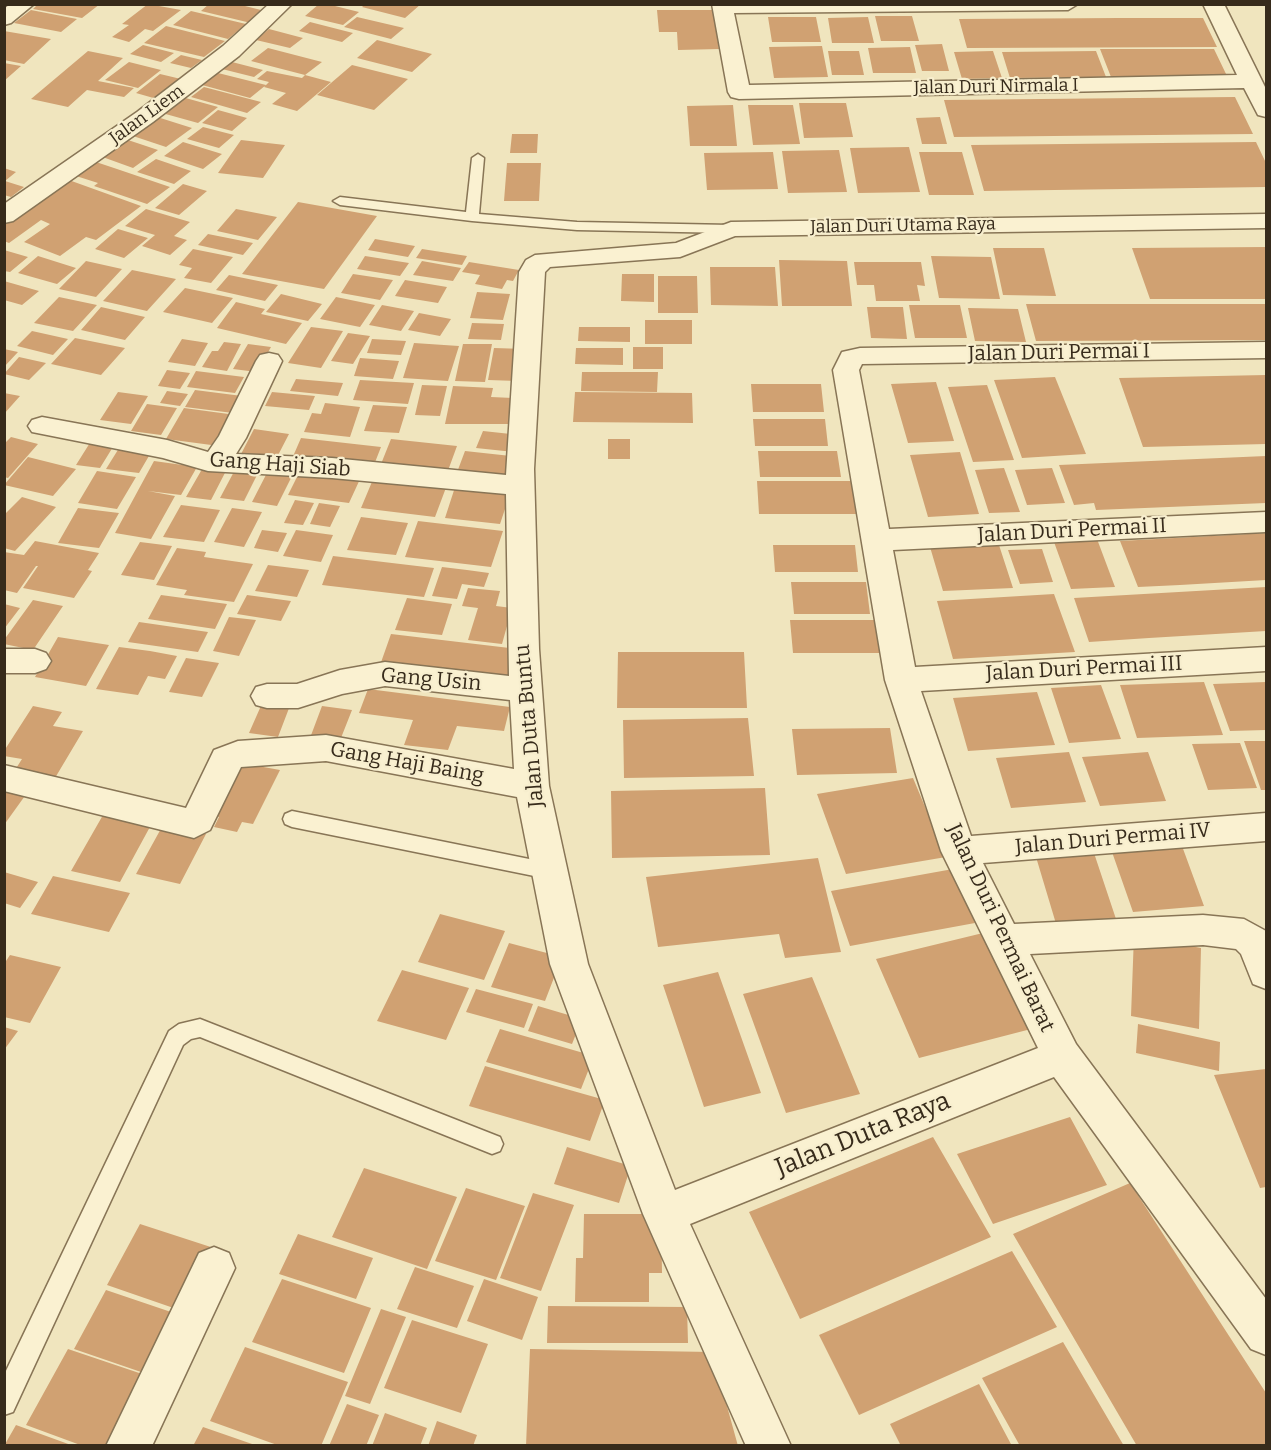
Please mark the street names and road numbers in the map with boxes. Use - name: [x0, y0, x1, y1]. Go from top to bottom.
- street label: Jalan Duri Nirmala I: [913, 75, 1079, 99]
- street label: Jalan Liem: [105, 81, 189, 149]
- street label: Jalan Duri Utama Raya: [810, 214, 996, 238]
- street label: Jalan Duri Permai I: [968, 339, 1150, 367]
- street label: Gang Haji Siab: [209, 447, 351, 483]
- street label: Jalan Duri Permai II: [977, 513, 1167, 549]
- street label: Jalan Duta Buntu: [510, 643, 550, 809]
- street label: Jalan Duri Permai III: [985, 651, 1183, 687]
- street label: Gang Usin: [380, 663, 482, 697]
- street label: Gang Haji Baing: [328, 737, 486, 789]
- street label: Jalan Duri Permai IV: [1014, 818, 1212, 860]
- street label: Jalan Duri Permai Barat: [941, 820, 1059, 1036]
- street label: Jalan Duta Raya: [771, 1086, 955, 1184]

